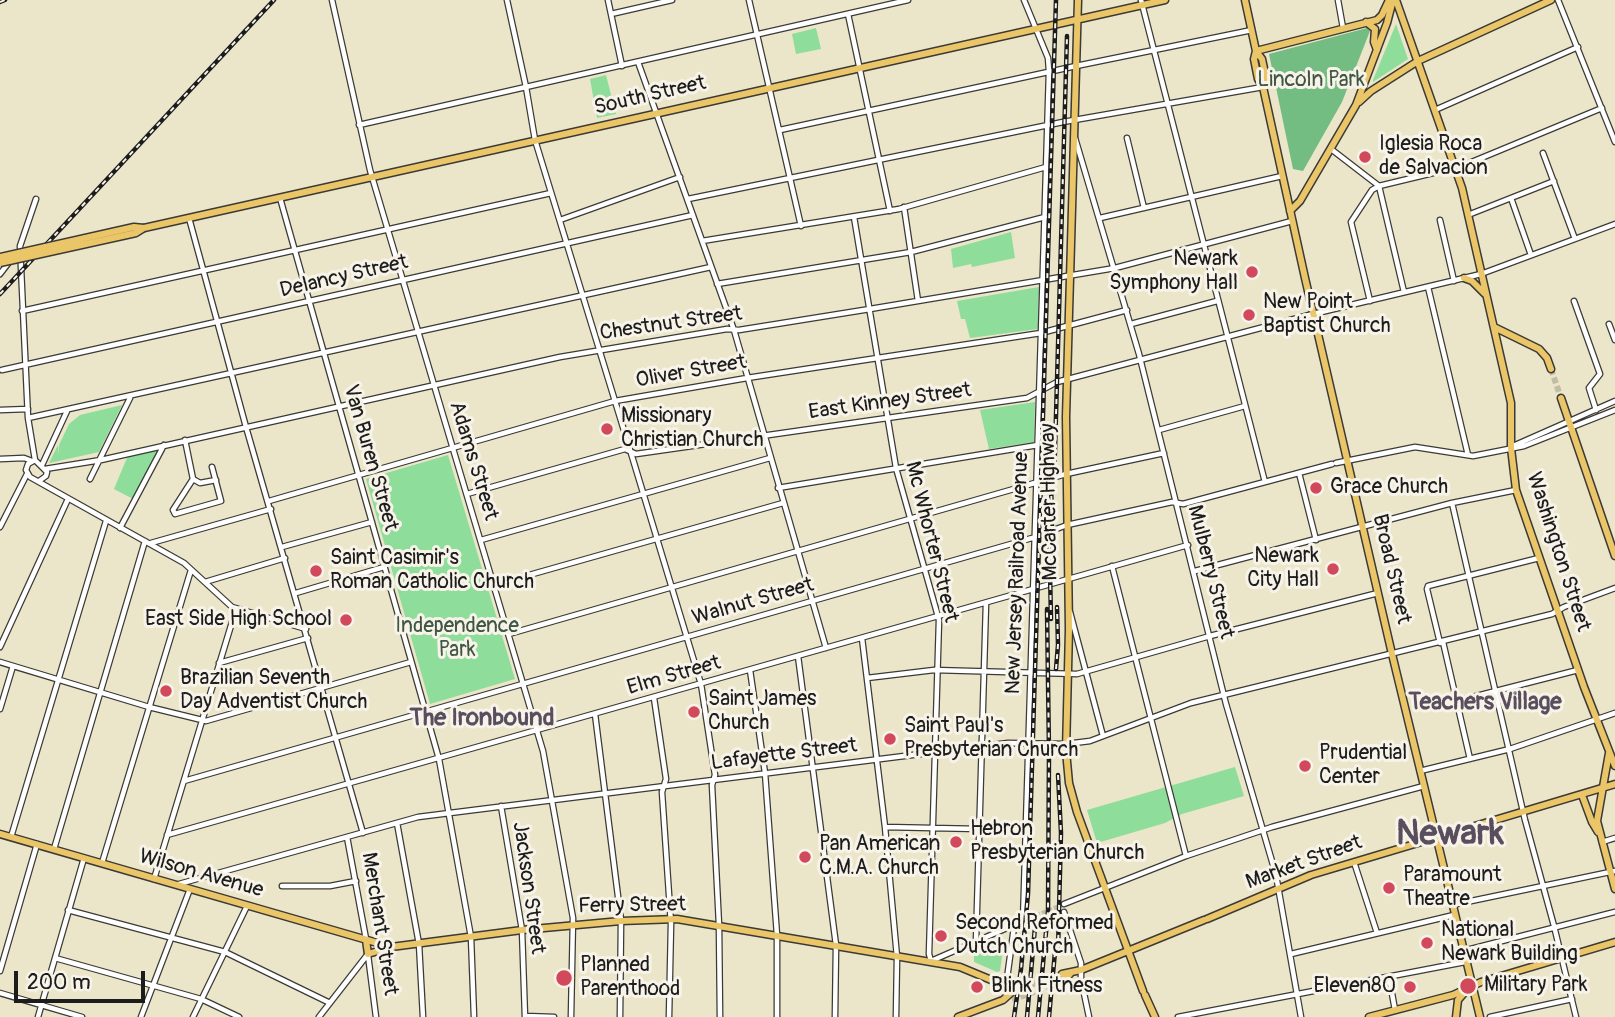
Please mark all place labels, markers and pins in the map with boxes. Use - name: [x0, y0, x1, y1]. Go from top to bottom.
- place label: Iglesia Roca de Salvacion: [1379, 132, 1488, 182]
- marker: Iglesia Roca de Salvacion: [1357, 149, 1373, 165]
- place label: Newark Symphony Hall: [1109, 247, 1238, 297]
- marker: Newark Symphony Hall: [1244, 264, 1260, 280]
- place label: New Point Baptist Church: [1263, 290, 1391, 340]
- marker: New Point Baptist Church: [1241, 307, 1257, 323]
- place label: Missionary Christian Church: [621, 404, 764, 454]
- marker: Missionary Christian Church: [599, 421, 615, 437]
- place label: Grace Church: [1330, 475, 1448, 501]
- marker: Grace Church: [1308, 480, 1324, 496]
- place label: Newark City Hall: [1247, 544, 1319, 594]
- place label: Saint Casimir's Roman Catholic Church: [330, 546, 534, 596]
- marker: Newark City Hall: [1325, 561, 1341, 577]
- marker: Saint Casimir's Roman Catholic Church: [308, 563, 324, 579]
- place label: East Side High School: [145, 607, 332, 633]
- marker: East Side High School: [338, 612, 354, 628]
- place label: Brazilian Seventh Day Adventist Church: [180, 666, 367, 716]
- marker: Brazilian Seventh Day Adventist Church: [158, 683, 174, 699]
- place label: Saint James Church: [708, 687, 816, 737]
- marker: Saint James Church: [686, 704, 702, 720]
- place label: Saint Paul's Presbyterian Church: [904, 714, 1078, 764]
- marker: Saint Paul's Presbyterian Church: [882, 731, 898, 747]
- place label: Prudential Center: [1319, 741, 1407, 791]
- marker: Prudential Center: [1297, 758, 1313, 774]
- place label: Hebron Presbyterian Church: [970, 817, 1144, 867]
- place label: Pan American C.M.A. Church: [819, 832, 940, 882]
- marker: Hebron Presbyterian Church: [948, 834, 964, 850]
- marker: Pan American C.M.A. Church: [797, 849, 813, 865]
- place label: Paramount Theatre: [1403, 863, 1501, 913]
- marker: Paramount Theatre: [1381, 880, 1397, 896]
- place label: Second Reformed Dutch Church: [955, 911, 1114, 961]
- place label: National Newark Building: [1441, 918, 1578, 968]
- marker: Second Reformed Dutch Church: [933, 928, 949, 944]
- marker: National Newark Building: [1419, 935, 1435, 951]
- place label: Planned Parenthood: [580, 953, 680, 1003]
- marker: Planned Parenthood: [554, 968, 574, 988]
- place label: Military Park: [1484, 973, 1588, 999]
- place label: Blink Fitness: [991, 974, 1102, 1000]
- place label: Eleven80: [1314, 974, 1396, 1000]
- marker: Military Park: [1458, 976, 1478, 996]
- marker: Blink Fitness: [969, 979, 985, 995]
- marker: Eleven80: [1402, 979, 1418, 995]

